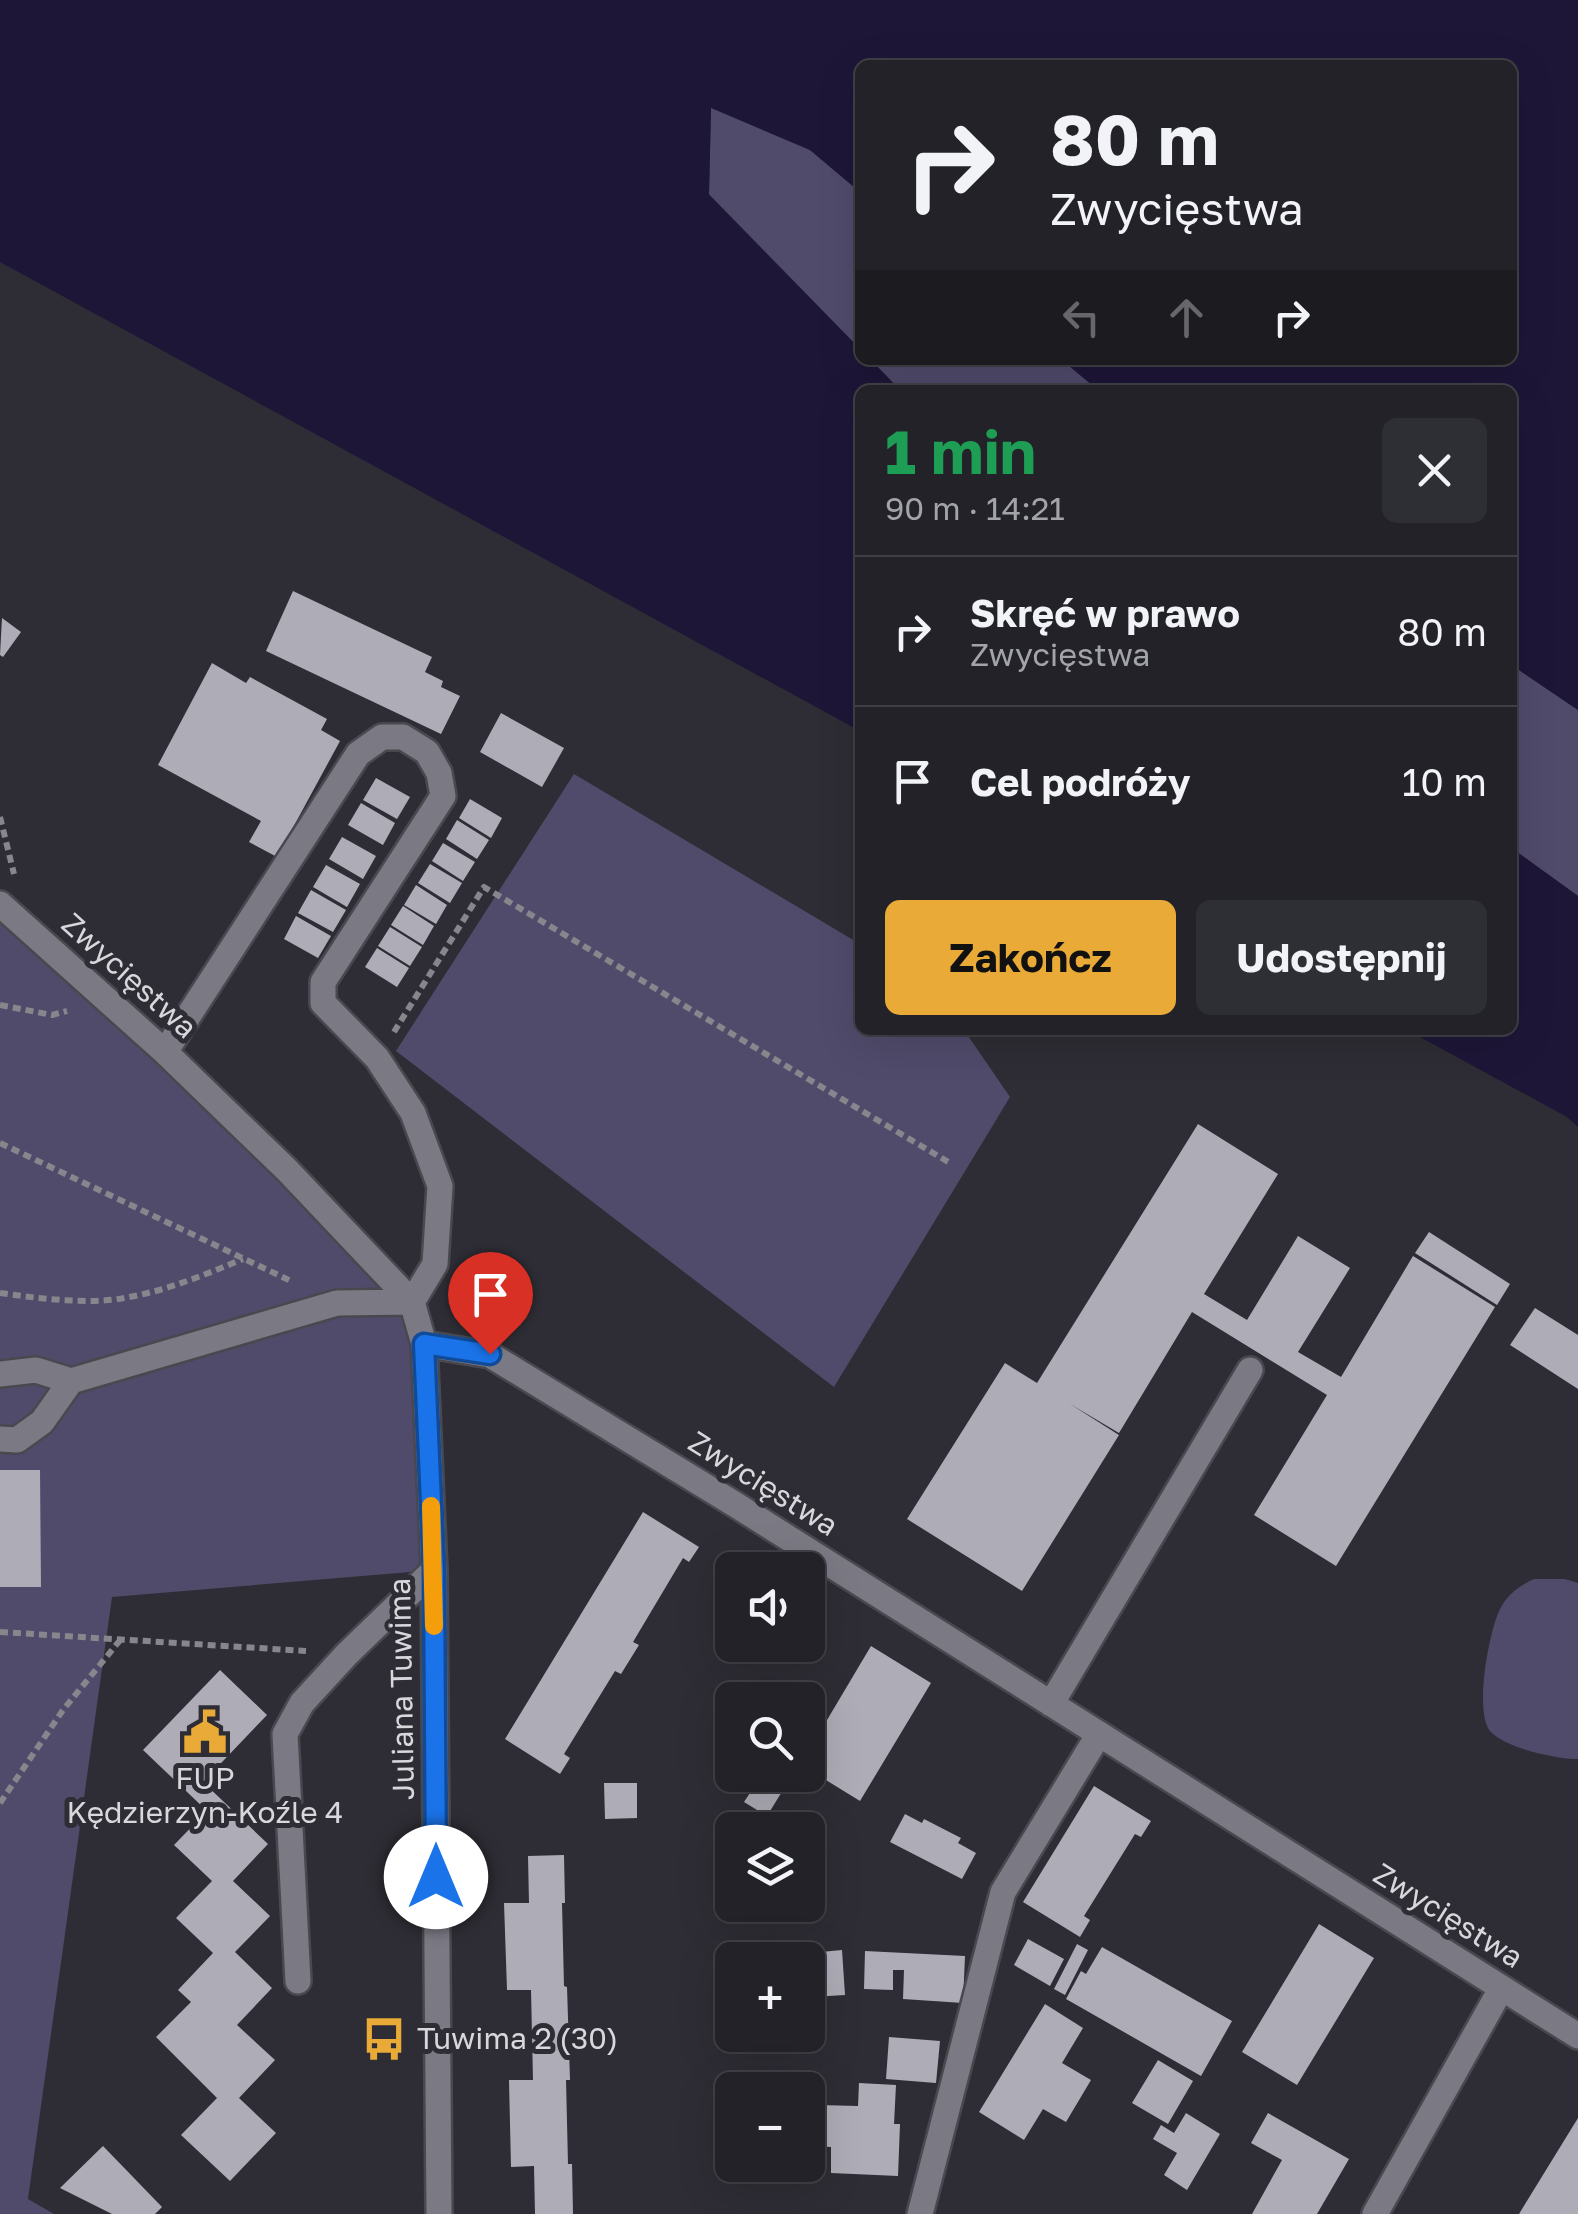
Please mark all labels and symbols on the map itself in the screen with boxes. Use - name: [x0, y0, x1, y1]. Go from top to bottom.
- street label: Zwycięstwa: [55, 905, 205, 1045]
- pin: [448, 1252, 533, 1355]
- street label: Zwycięstwa: [682, 1423, 845, 1543]
- street label: Juliana Tuwima: [381, 1578, 421, 1800]
- public building icon: FUP Kędzierzyn-Koźle 4: [181, 1708, 229, 1756]
- place label: FUP Kędzierzyn-Koźle 4: [67, 1760, 343, 1830]
- position arrow: [384, 1825, 488, 1929]
- street label: Zwycięstwa: [1367, 1855, 1530, 1975]
- bus stop icon: Tuwima 2 (30): [360, 2015, 408, 2063]
- place label: Tuwima 2 (30): [417, 2020, 618, 2056]

